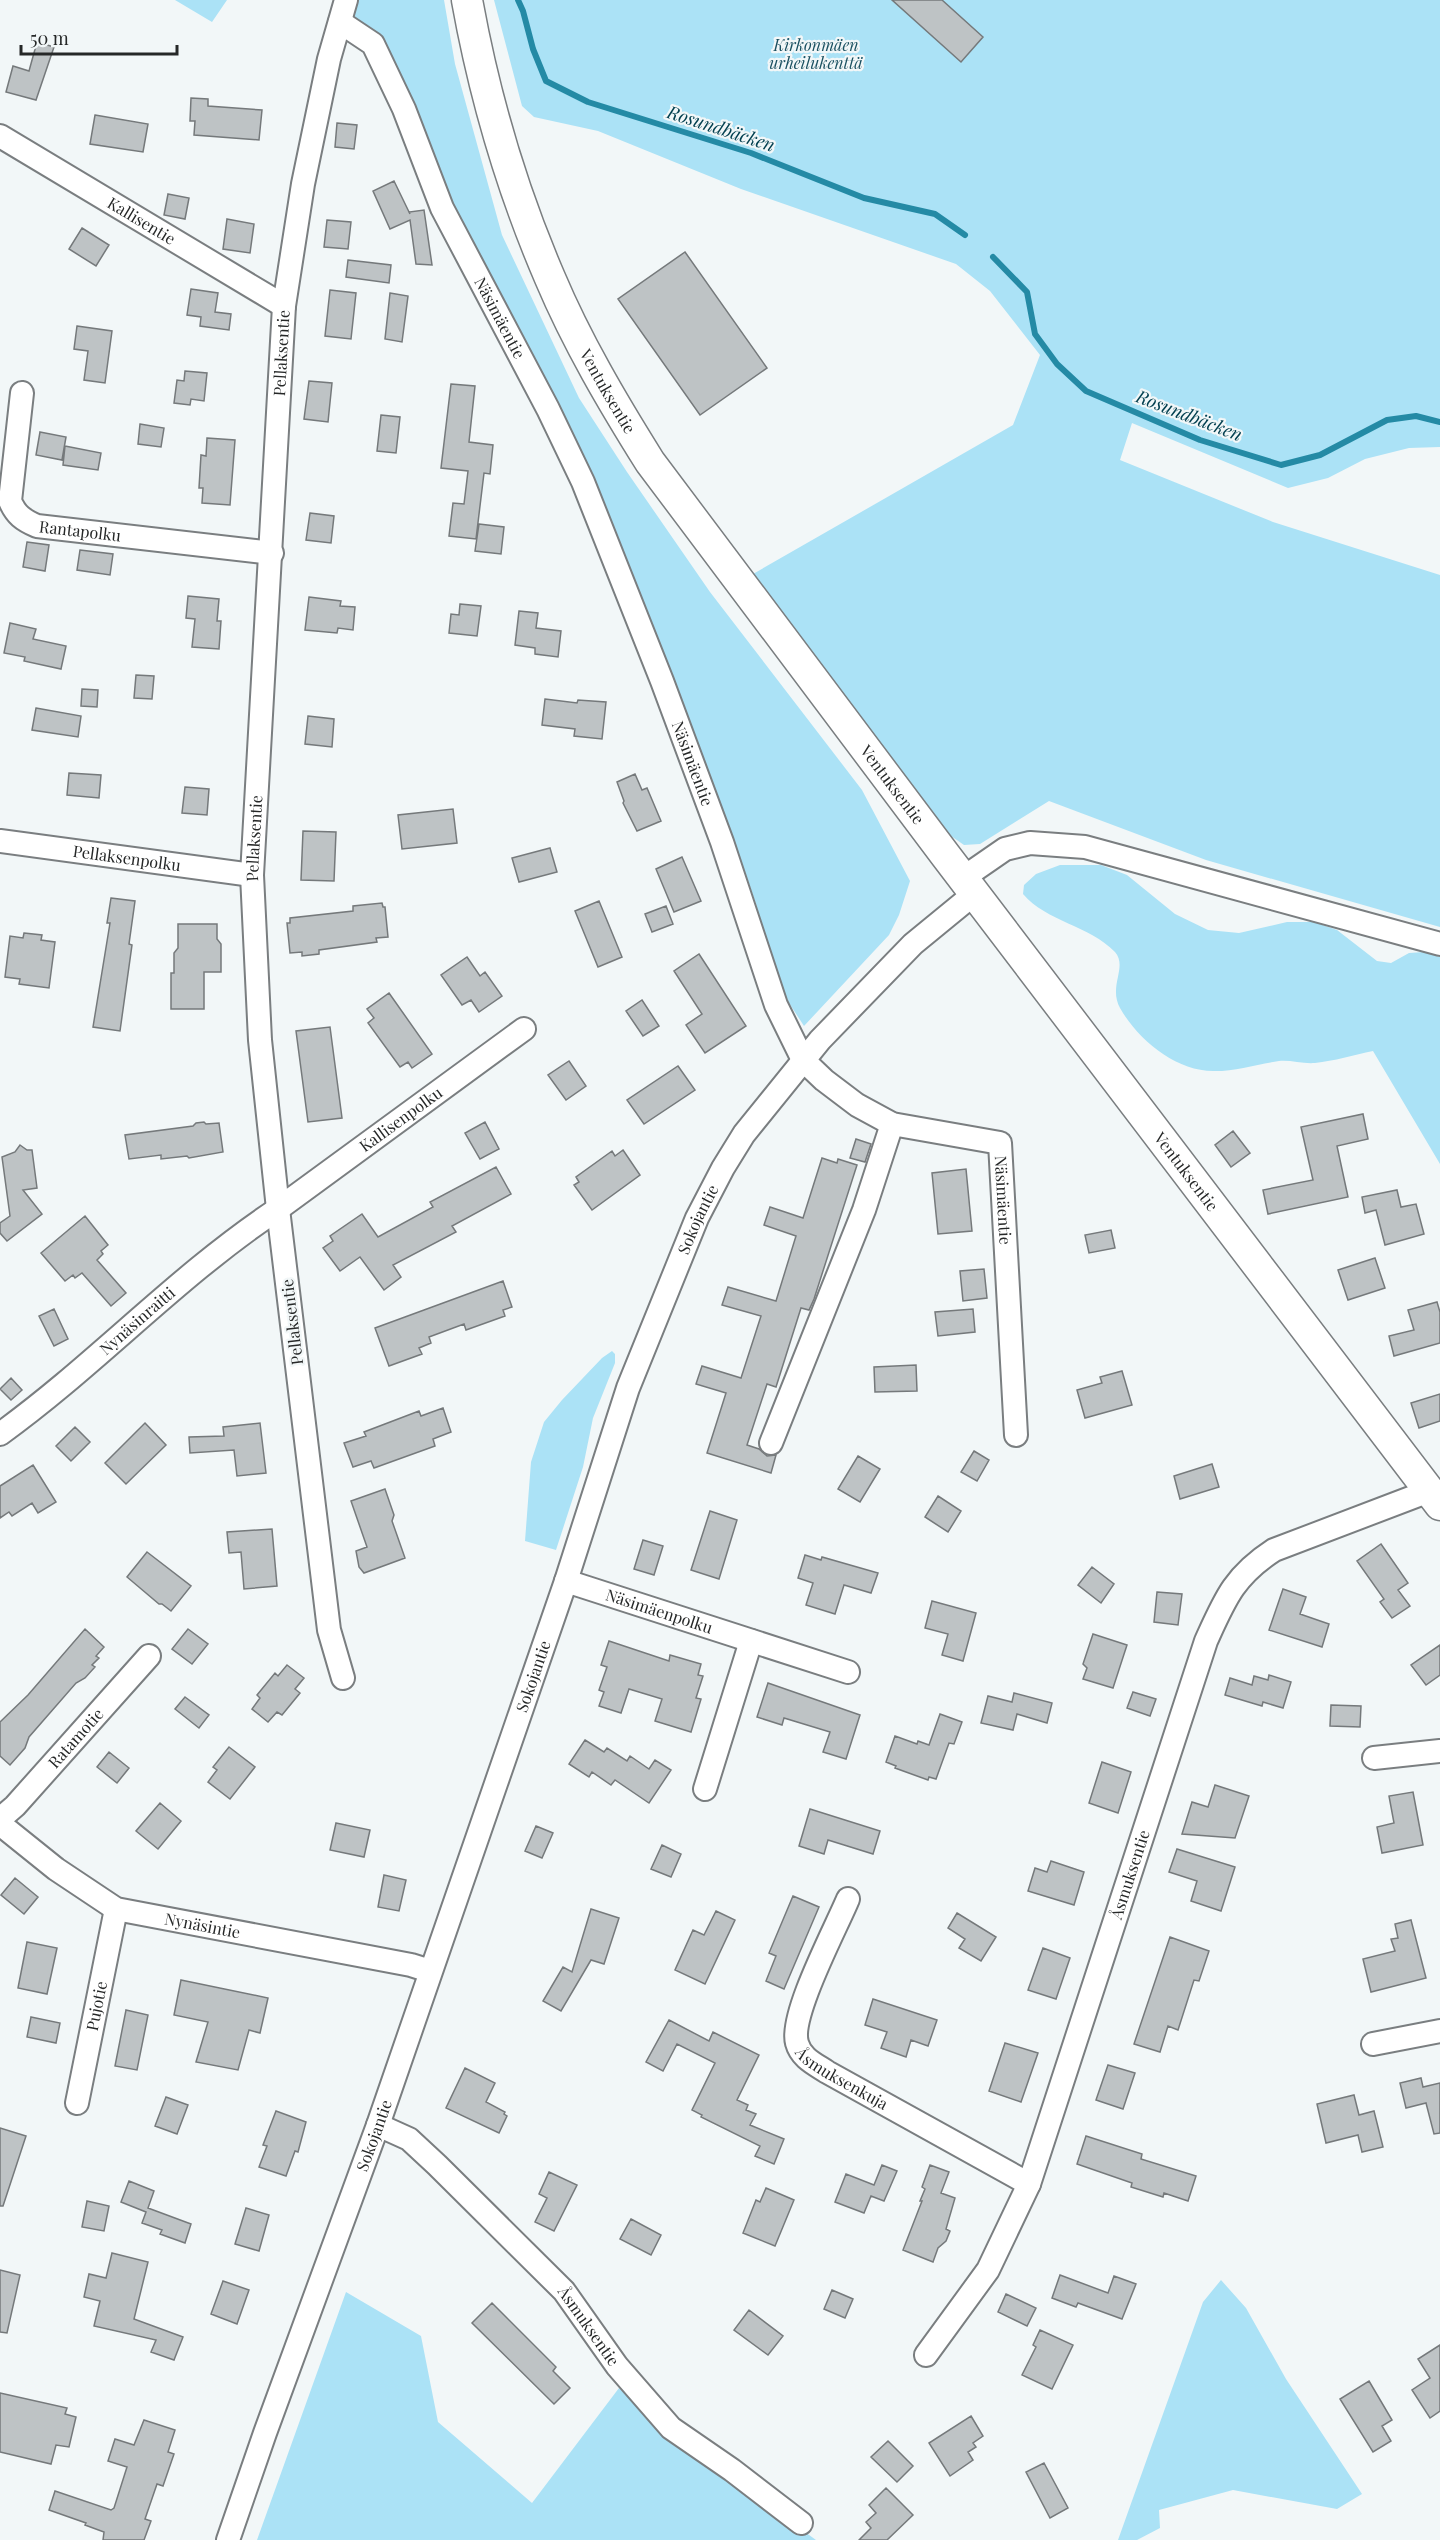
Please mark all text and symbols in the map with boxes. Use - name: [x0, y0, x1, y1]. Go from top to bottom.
- scale bar: [21, 18, 177, 56]
- text: 50 m: [30, 26, 69, 50]
- park label: Kirkonmäen urheilukenttä: [769, 34, 863, 73]
- water label: Rosundbäcken: [664, 99, 778, 157]
- street label: Kallisentie: [104, 192, 180, 249]
- street label: Näsimäentie: [470, 273, 530, 362]
- street label: Pellaksentie: [268, 309, 294, 397]
- street label: Ventuksentie: [575, 344, 641, 437]
- water label: Rosundbäcken: [1132, 383, 1246, 446]
- street label: Rantapolku: [38, 515, 122, 546]
- street label: Näsimäentie: [668, 718, 719, 809]
- street label: Ventuksentie: [856, 740, 929, 828]
- street label: Pellaksentie: [241, 794, 266, 882]
- street label: Pellaksenpolku: [72, 840, 182, 875]
- street label: Kallisenpolku: [355, 1081, 446, 1156]
- street label: Ventuksentie: [1149, 1127, 1224, 1215]
- street label: Näsimäentie: [991, 1155, 1017, 1245]
- street label: Sokojantie: [672, 1181, 723, 1257]
- street label: Pellaksentie: [276, 1278, 307, 1366]
- street label: Nynäsinraitti: [95, 1282, 179, 1359]
- street label: Näsimäenpolku: [603, 1584, 716, 1638]
- street label: Sokojantie: [510, 1637, 555, 1715]
- street label: Ratamotie: [43, 1703, 108, 1772]
- street label: Åsmuksentie: [1105, 1827, 1154, 1923]
- street label: Nynäsintie: [163, 1907, 242, 1942]
- street label: Pujotie: [81, 1979, 111, 2033]
- street label: Åsmuksenkuja: [790, 2042, 892, 2114]
- street label: Sokojantie: [351, 2097, 396, 2174]
- street label: Åsmuksentie: [553, 2281, 625, 2370]

